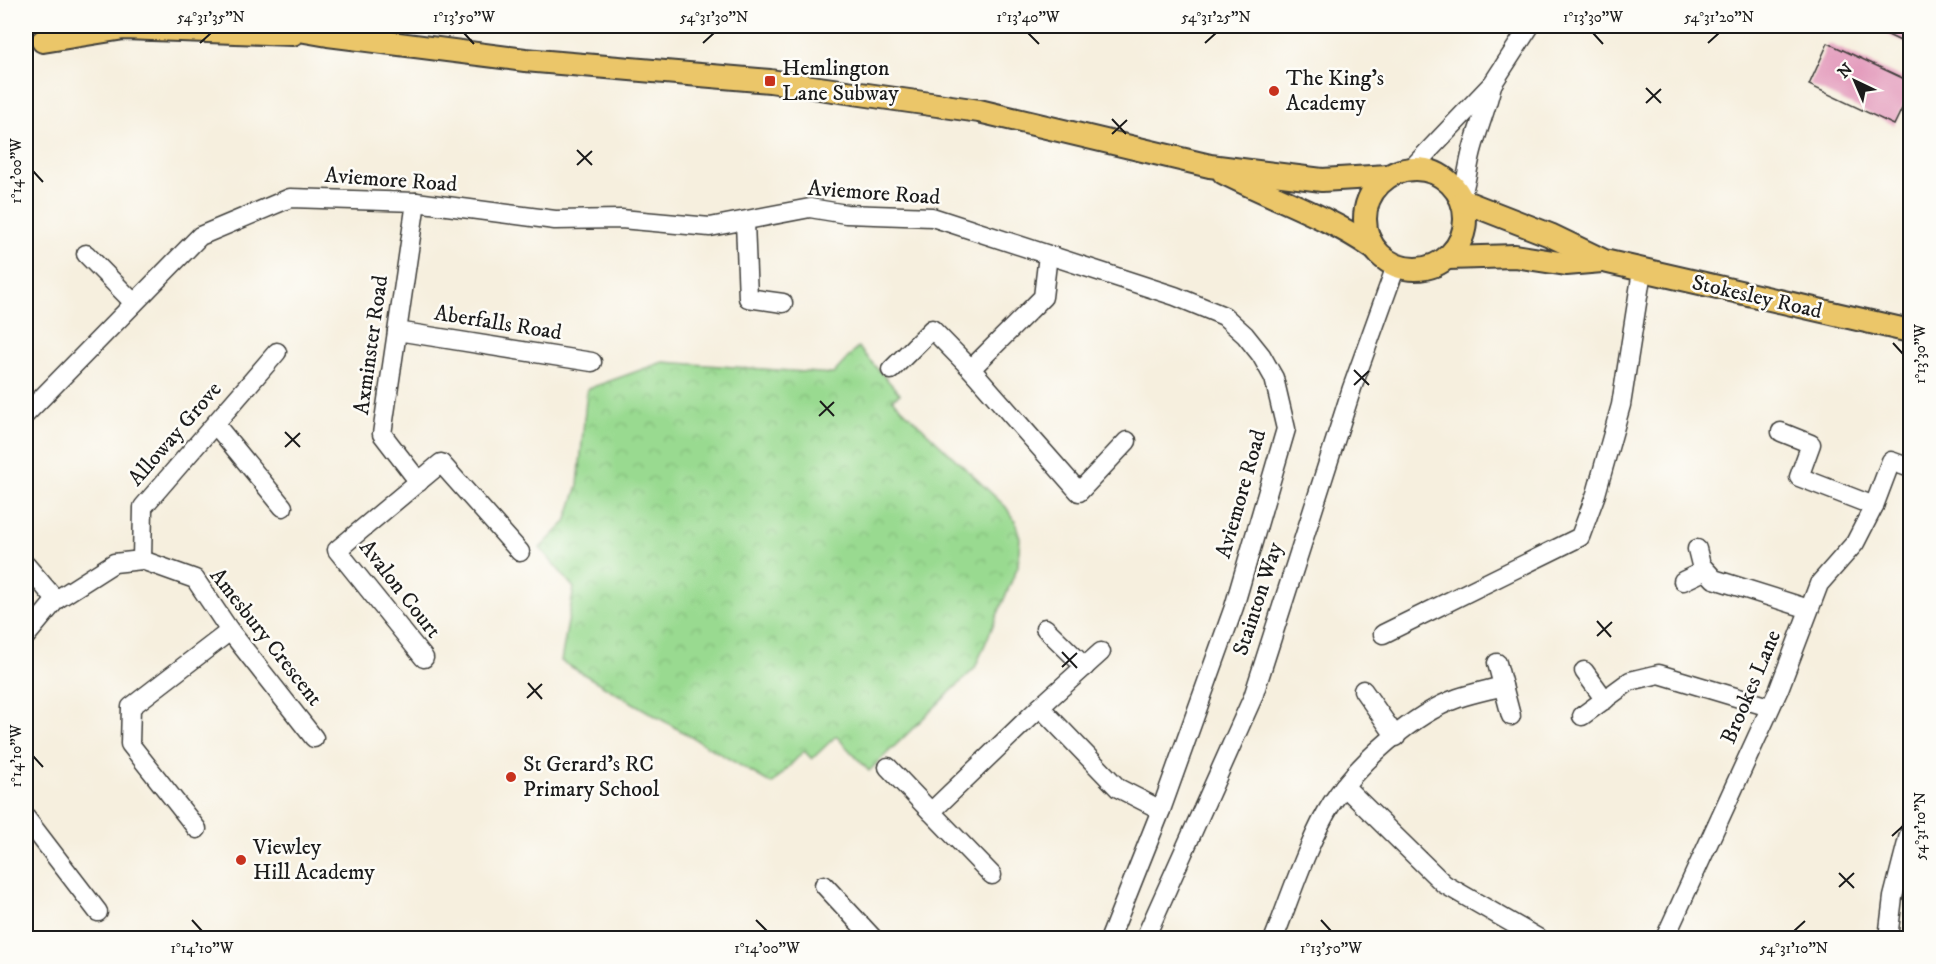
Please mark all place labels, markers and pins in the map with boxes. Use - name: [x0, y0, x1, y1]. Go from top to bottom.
- place label: Hemlington Lane Subway: [782, 55, 899, 107]
- place label: The King's Academy: [1286, 65, 1384, 117]
- marker: Hemlington Lane Subway: [763, 74, 777, 88]
- marker: The King's Academy: [1267, 84, 1281, 98]
- place label: St Gerard's RC Primary School: [523, 751, 660, 803]
- marker: St Gerard's RC Primary School: [504, 770, 518, 784]
- place label: Viewley Hill Academy: [252, 834, 375, 886]
- marker: Viewley Hill Academy: [234, 853, 248, 867]

